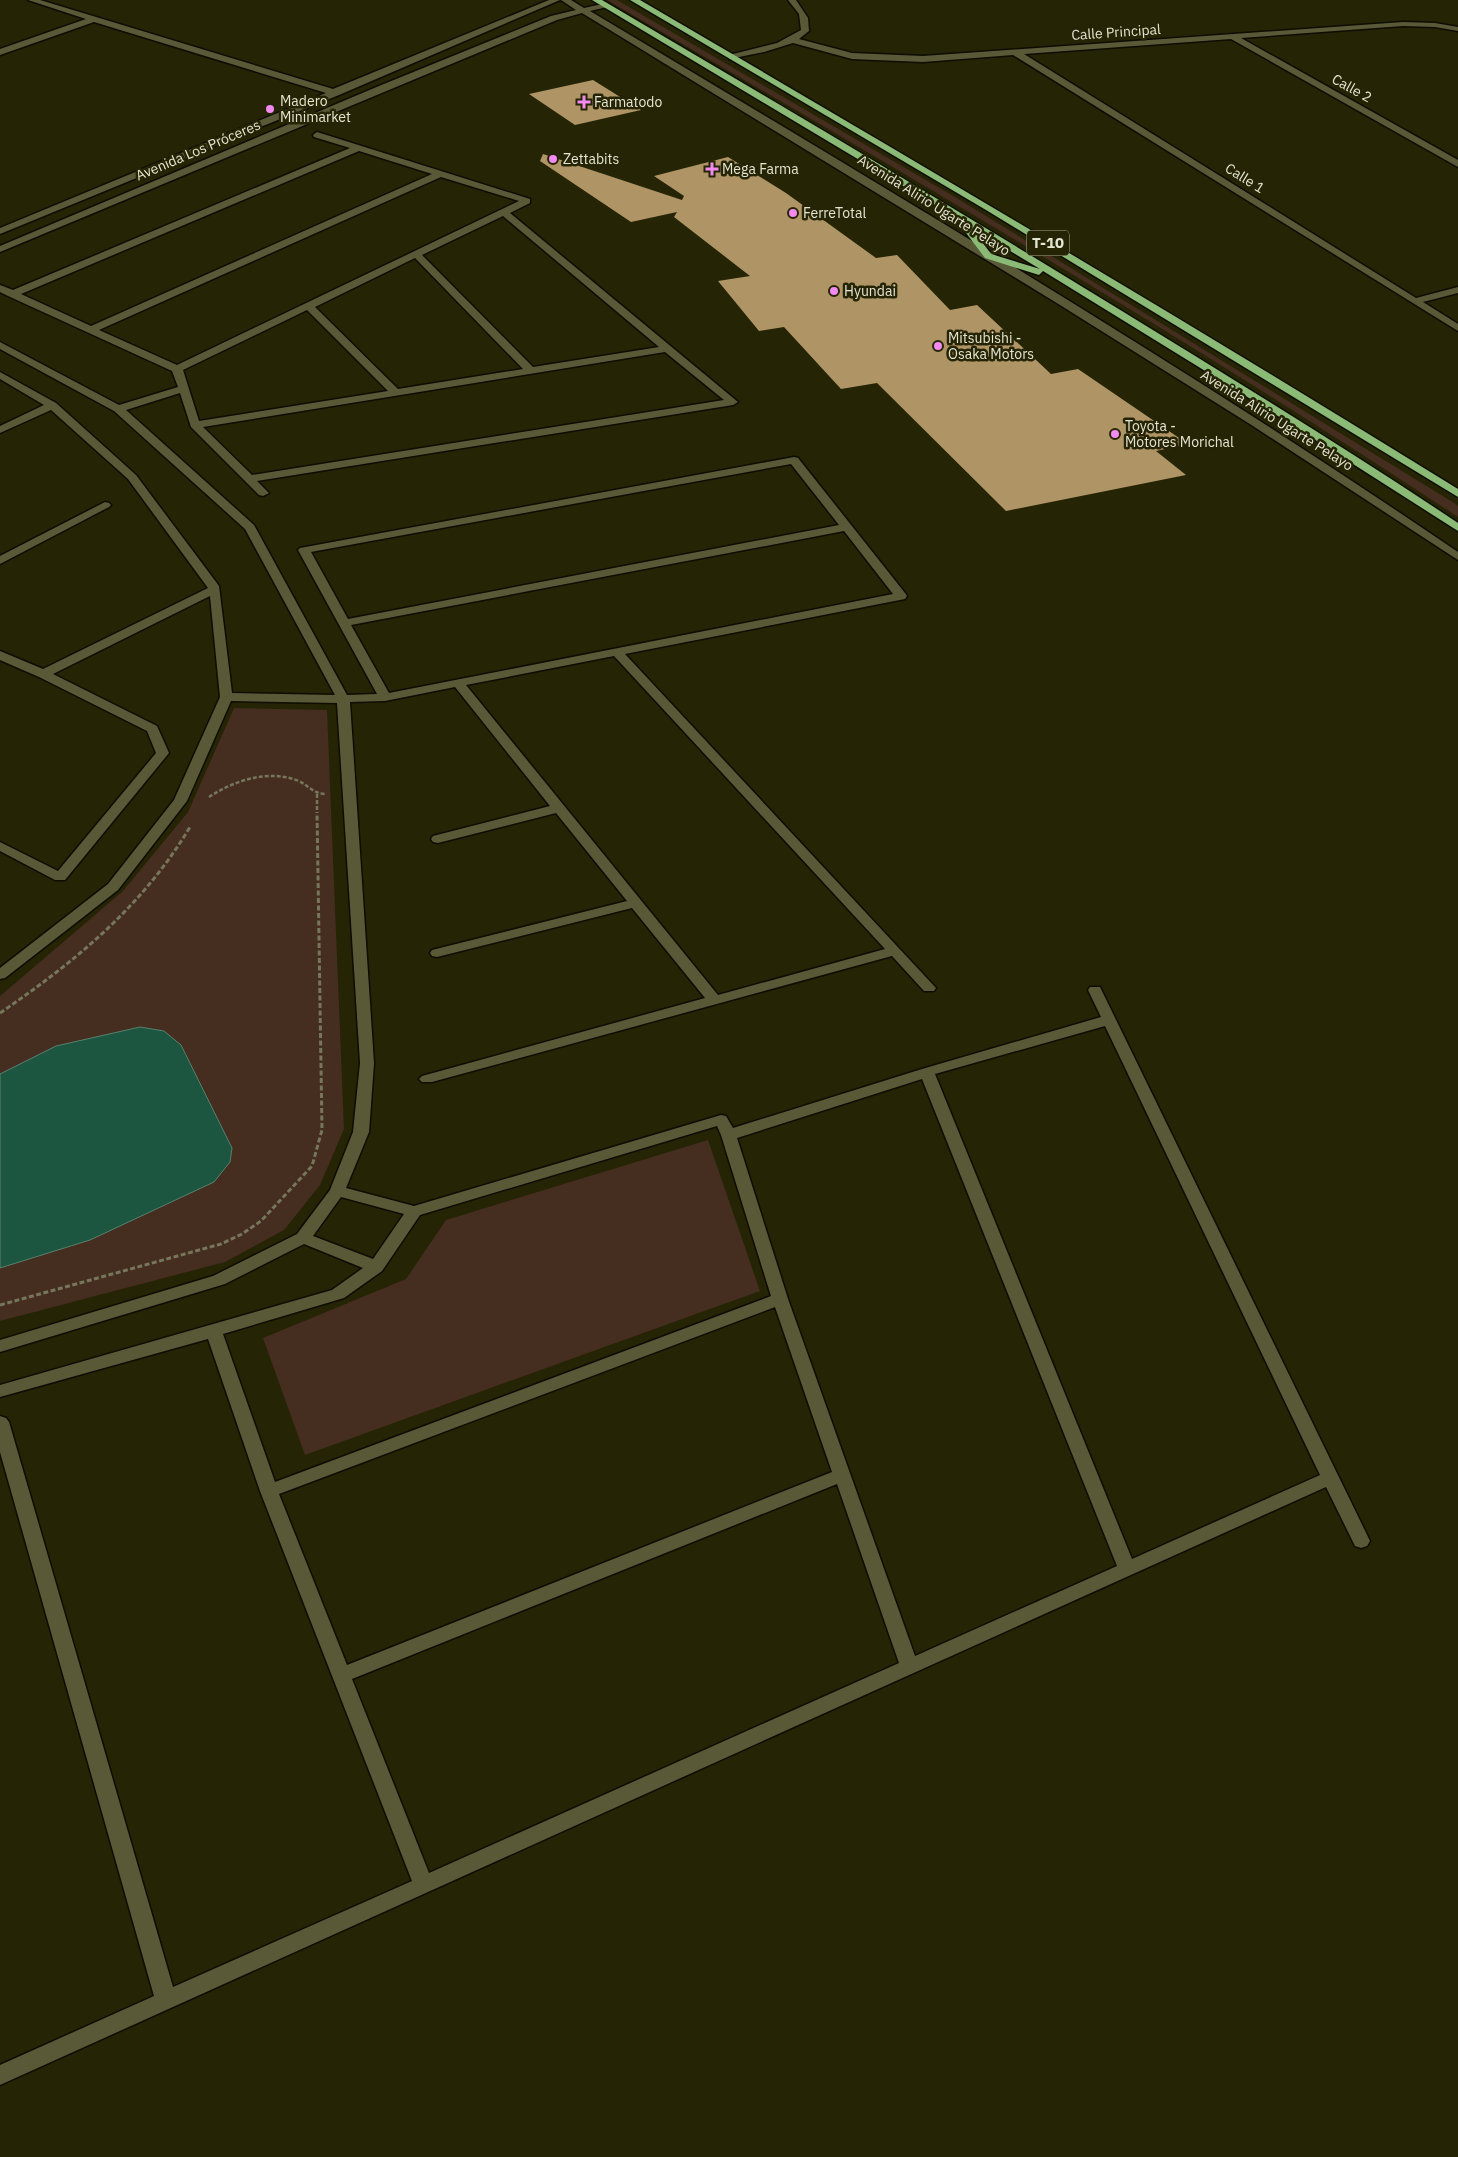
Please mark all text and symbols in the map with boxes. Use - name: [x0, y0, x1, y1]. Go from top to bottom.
- street label: Calle Principal: [1071, 20, 1161, 44]
- street label: Calle 2: [1329, 70, 1375, 106]
- place label: Madero Minimarket: [280, 92, 351, 126]
- place label: Farmatodo: [594, 93, 662, 111]
- marker: Farmatodo: [578, 96, 590, 108]
- marker: Madero Minimarket: [264, 103, 276, 115]
- street label: Avenida Los Próceres: [133, 116, 263, 184]
- place label: Zettabits: [563, 150, 619, 168]
- street label: Avenida Alirio Ugarte Pelayo: [854, 151, 1014, 260]
- marker: Zettabits: [547, 153, 559, 165]
- street label: Calle 1: [1222, 159, 1268, 197]
- place label: Mega Farma: [722, 160, 799, 178]
- marker: Mega Farma: [706, 163, 718, 175]
- place label: FerreTotal: [803, 204, 866, 222]
- marker: FerreTotal: [787, 207, 799, 219]
- road number: T-10: [1027, 230, 1069, 256]
- place label: Hyundai: [844, 282, 896, 300]
- marker: Hyundai: [828, 285, 840, 297]
- place label: Mitsubishi - Osaka Motors: [948, 329, 1034, 363]
- marker: Mitsubishi - Osaka Motors: [932, 340, 944, 352]
- street label: Avenida Alirio Ugarte Pelayo: [1197, 366, 1357, 475]
- place label: Toyota - Motores Morichal: [1125, 417, 1234, 451]
- marker: Toyota - Motores Morichal: [1109, 428, 1121, 440]

